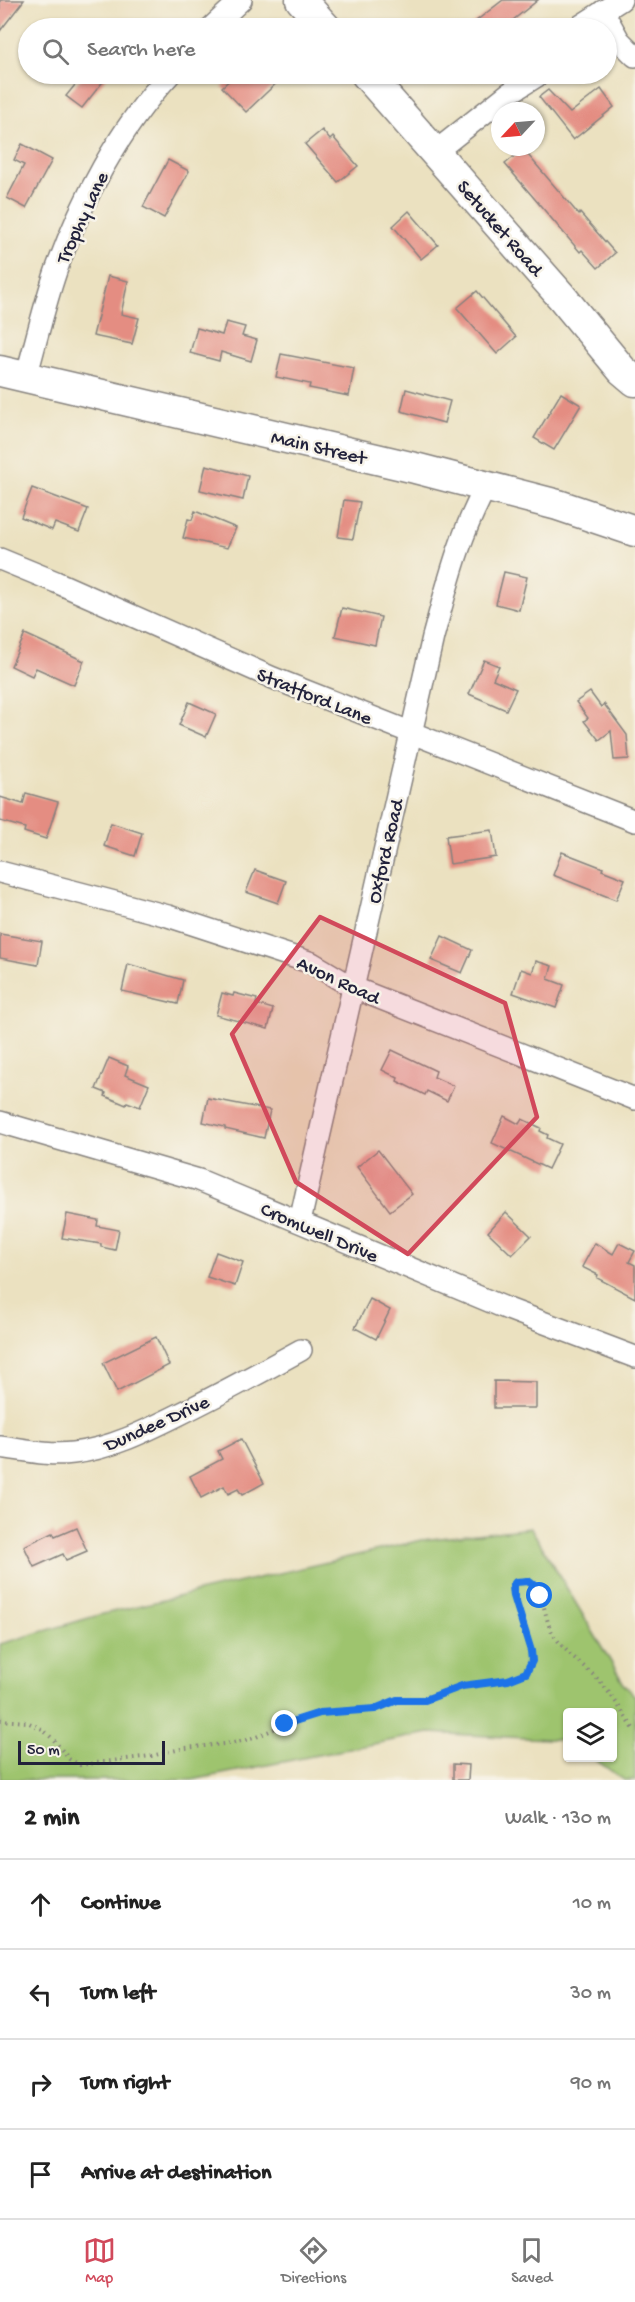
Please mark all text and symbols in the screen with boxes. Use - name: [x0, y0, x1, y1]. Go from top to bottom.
- search box: [18, 18, 617, 84]
- icon: search: [39, 35, 72, 68]
- text: Search here: [87, 38, 195, 64]
- north arrow: [491, 102, 545, 156]
- street label: Trophy Lane: [52, 168, 116, 269]
- street label: Setucket Road: [450, 177, 548, 284]
- street label: Main Street: [268, 427, 370, 472]
- street label: Stratford Lane: [253, 665, 375, 732]
- street label: Oxford Road: [364, 795, 411, 906]
- street label: Avon Road: [292, 953, 385, 1012]
- street label: Cromwell Drive: [256, 1199, 381, 1270]
- street label: Dundee Drive: [99, 1392, 214, 1459]
- route start: [526, 1582, 552, 1608]
- map controls: [563, 1708, 617, 1762]
- button: layers: [563, 1708, 617, 1762]
- route end: [271, 1710, 297, 1736]
- scale bar: [18, 1738, 165, 1766]
- text: 50 m: [27, 1742, 60, 1761]
- text: 2 min: [24, 1804, 79, 1835]
- text: Walk · 130 m: [505, 1808, 611, 1831]
- icon: ahead: [24, 1888, 57, 1921]
- text: Continue: [81, 1891, 161, 1917]
- text: 10 m: [573, 1893, 611, 1916]
- icon: left: [24, 1978, 57, 2011]
- text: Turn left: [81, 1981, 155, 2007]
- text: 30 m: [570, 1983, 611, 2006]
- icon: right: [24, 2068, 57, 2101]
- text: Turn right: [81, 2071, 169, 2097]
- text: 90 m: [571, 2073, 611, 2096]
- icon: arrive: [24, 2158, 57, 2191]
- text: Arrive at destination: [81, 2161, 271, 2187]
- tab: Map: [83, 2234, 116, 2289]
- tab: Directions: [281, 2234, 346, 2289]
- tab: Saved: [511, 2234, 552, 2289]

